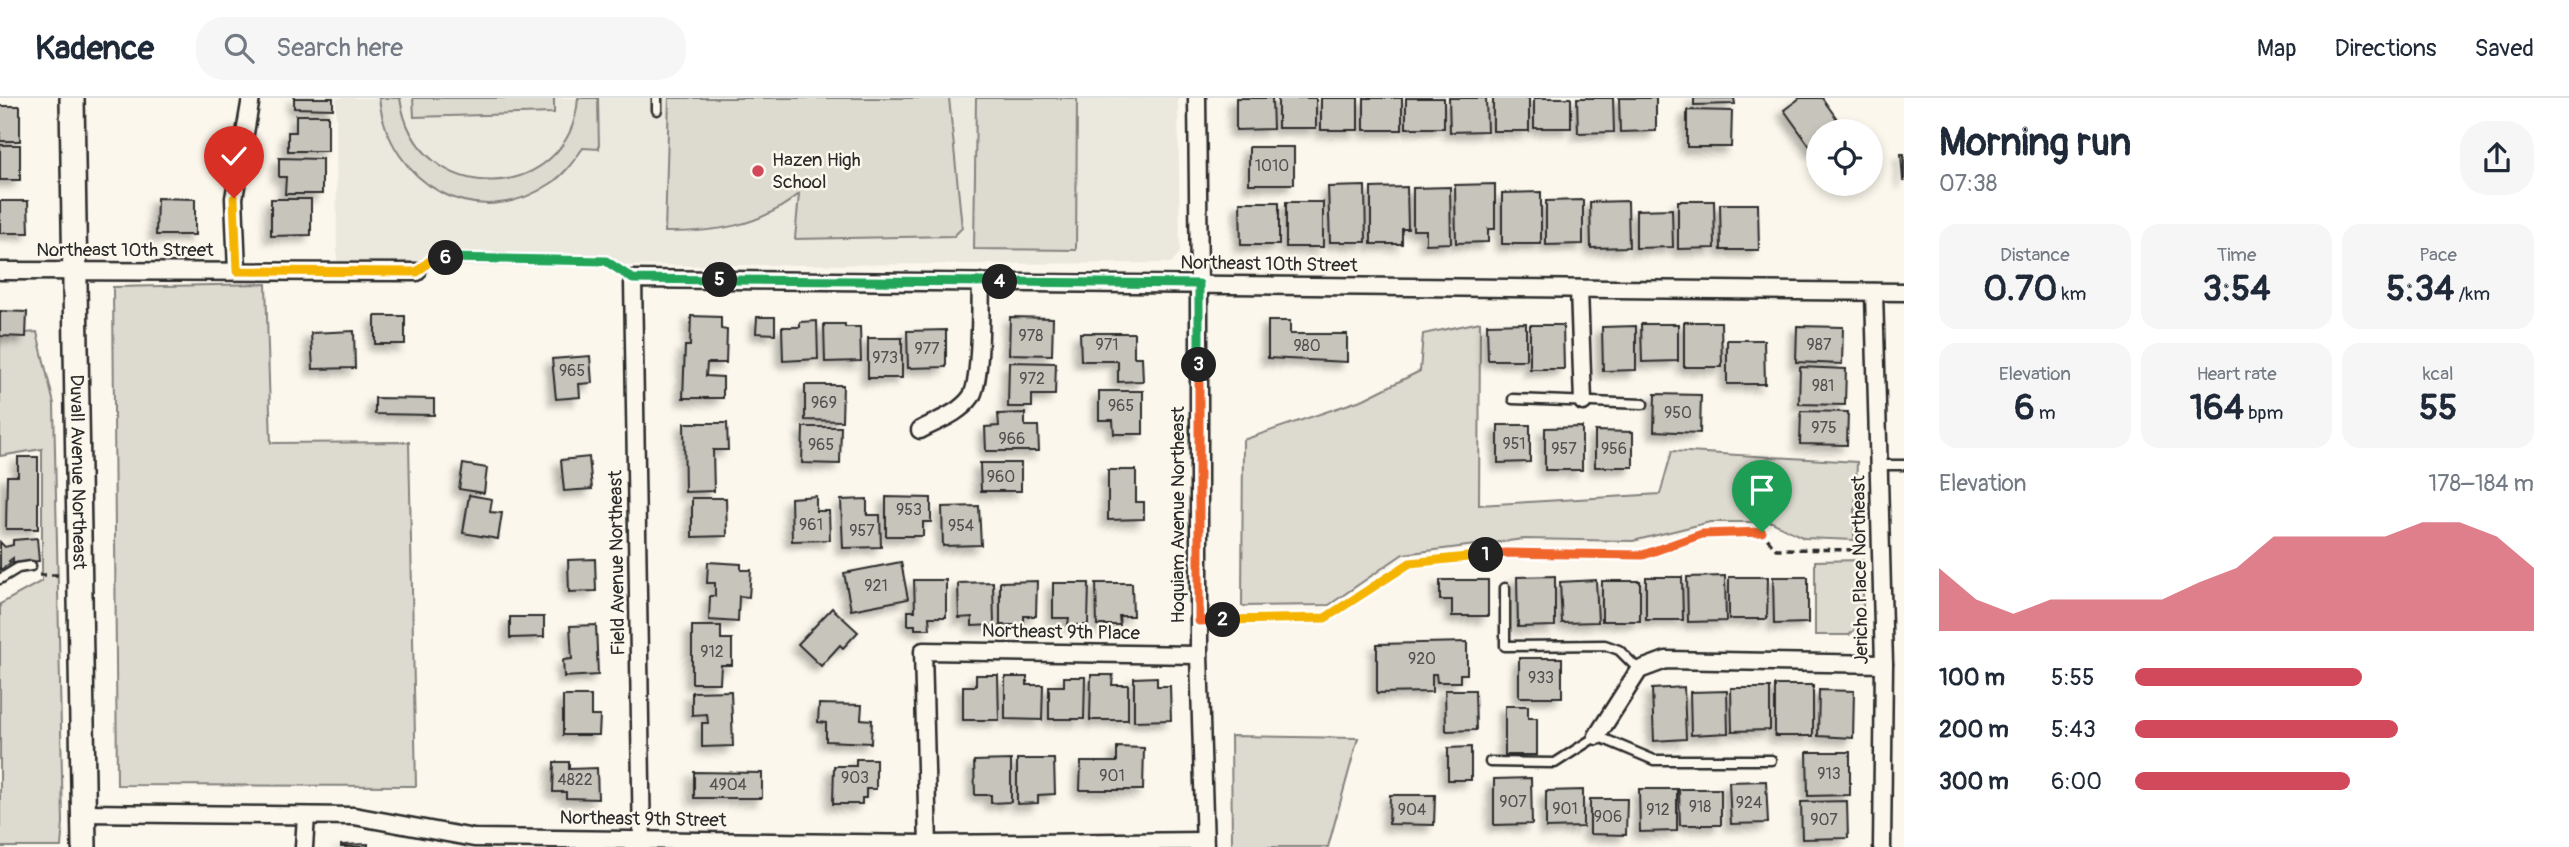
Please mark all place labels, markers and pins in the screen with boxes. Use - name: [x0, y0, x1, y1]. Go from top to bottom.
- pin: [204, 126, 264, 198]
- place label: Hazen High School: [772, 148, 861, 194]
- marker: Hazen High School: [750, 163, 766, 179]
- pin: 6: [428, 240, 464, 276]
- pin: 5: [702, 262, 738, 298]
- pin: 4: [982, 264, 1018, 300]
- pin: 3: [1182, 348, 1216, 382]
- pin: [1732, 460, 1792, 532]
- pin: 1: [1468, 538, 1504, 573]
- pin: 2: [1206, 602, 1240, 638]

